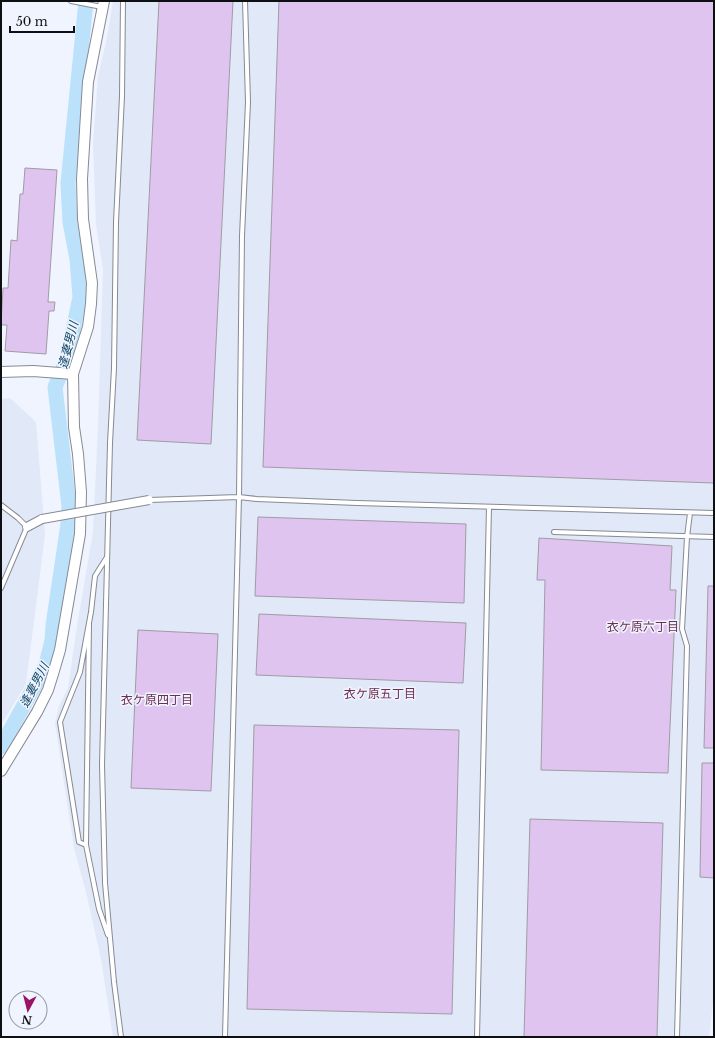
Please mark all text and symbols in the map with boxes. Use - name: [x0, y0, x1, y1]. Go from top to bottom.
- scale bar: [10, 8, 74, 34]
- text: 50 m: [16, 14, 48, 29]
- water label: 逢妻男川: [55, 318, 82, 370]
- district label: 衣ケ原六丁目: [607, 619, 679, 634]
- water label: 逢妻男川: [16, 658, 52, 710]
- district label: 衣ケ原五丁目: [344, 686, 416, 701]
- district label: 衣ケ原四丁目: [121, 692, 193, 707]
- north arrow: [8, 990, 48, 1030]
- text: N: [20, 1012, 33, 1028]

